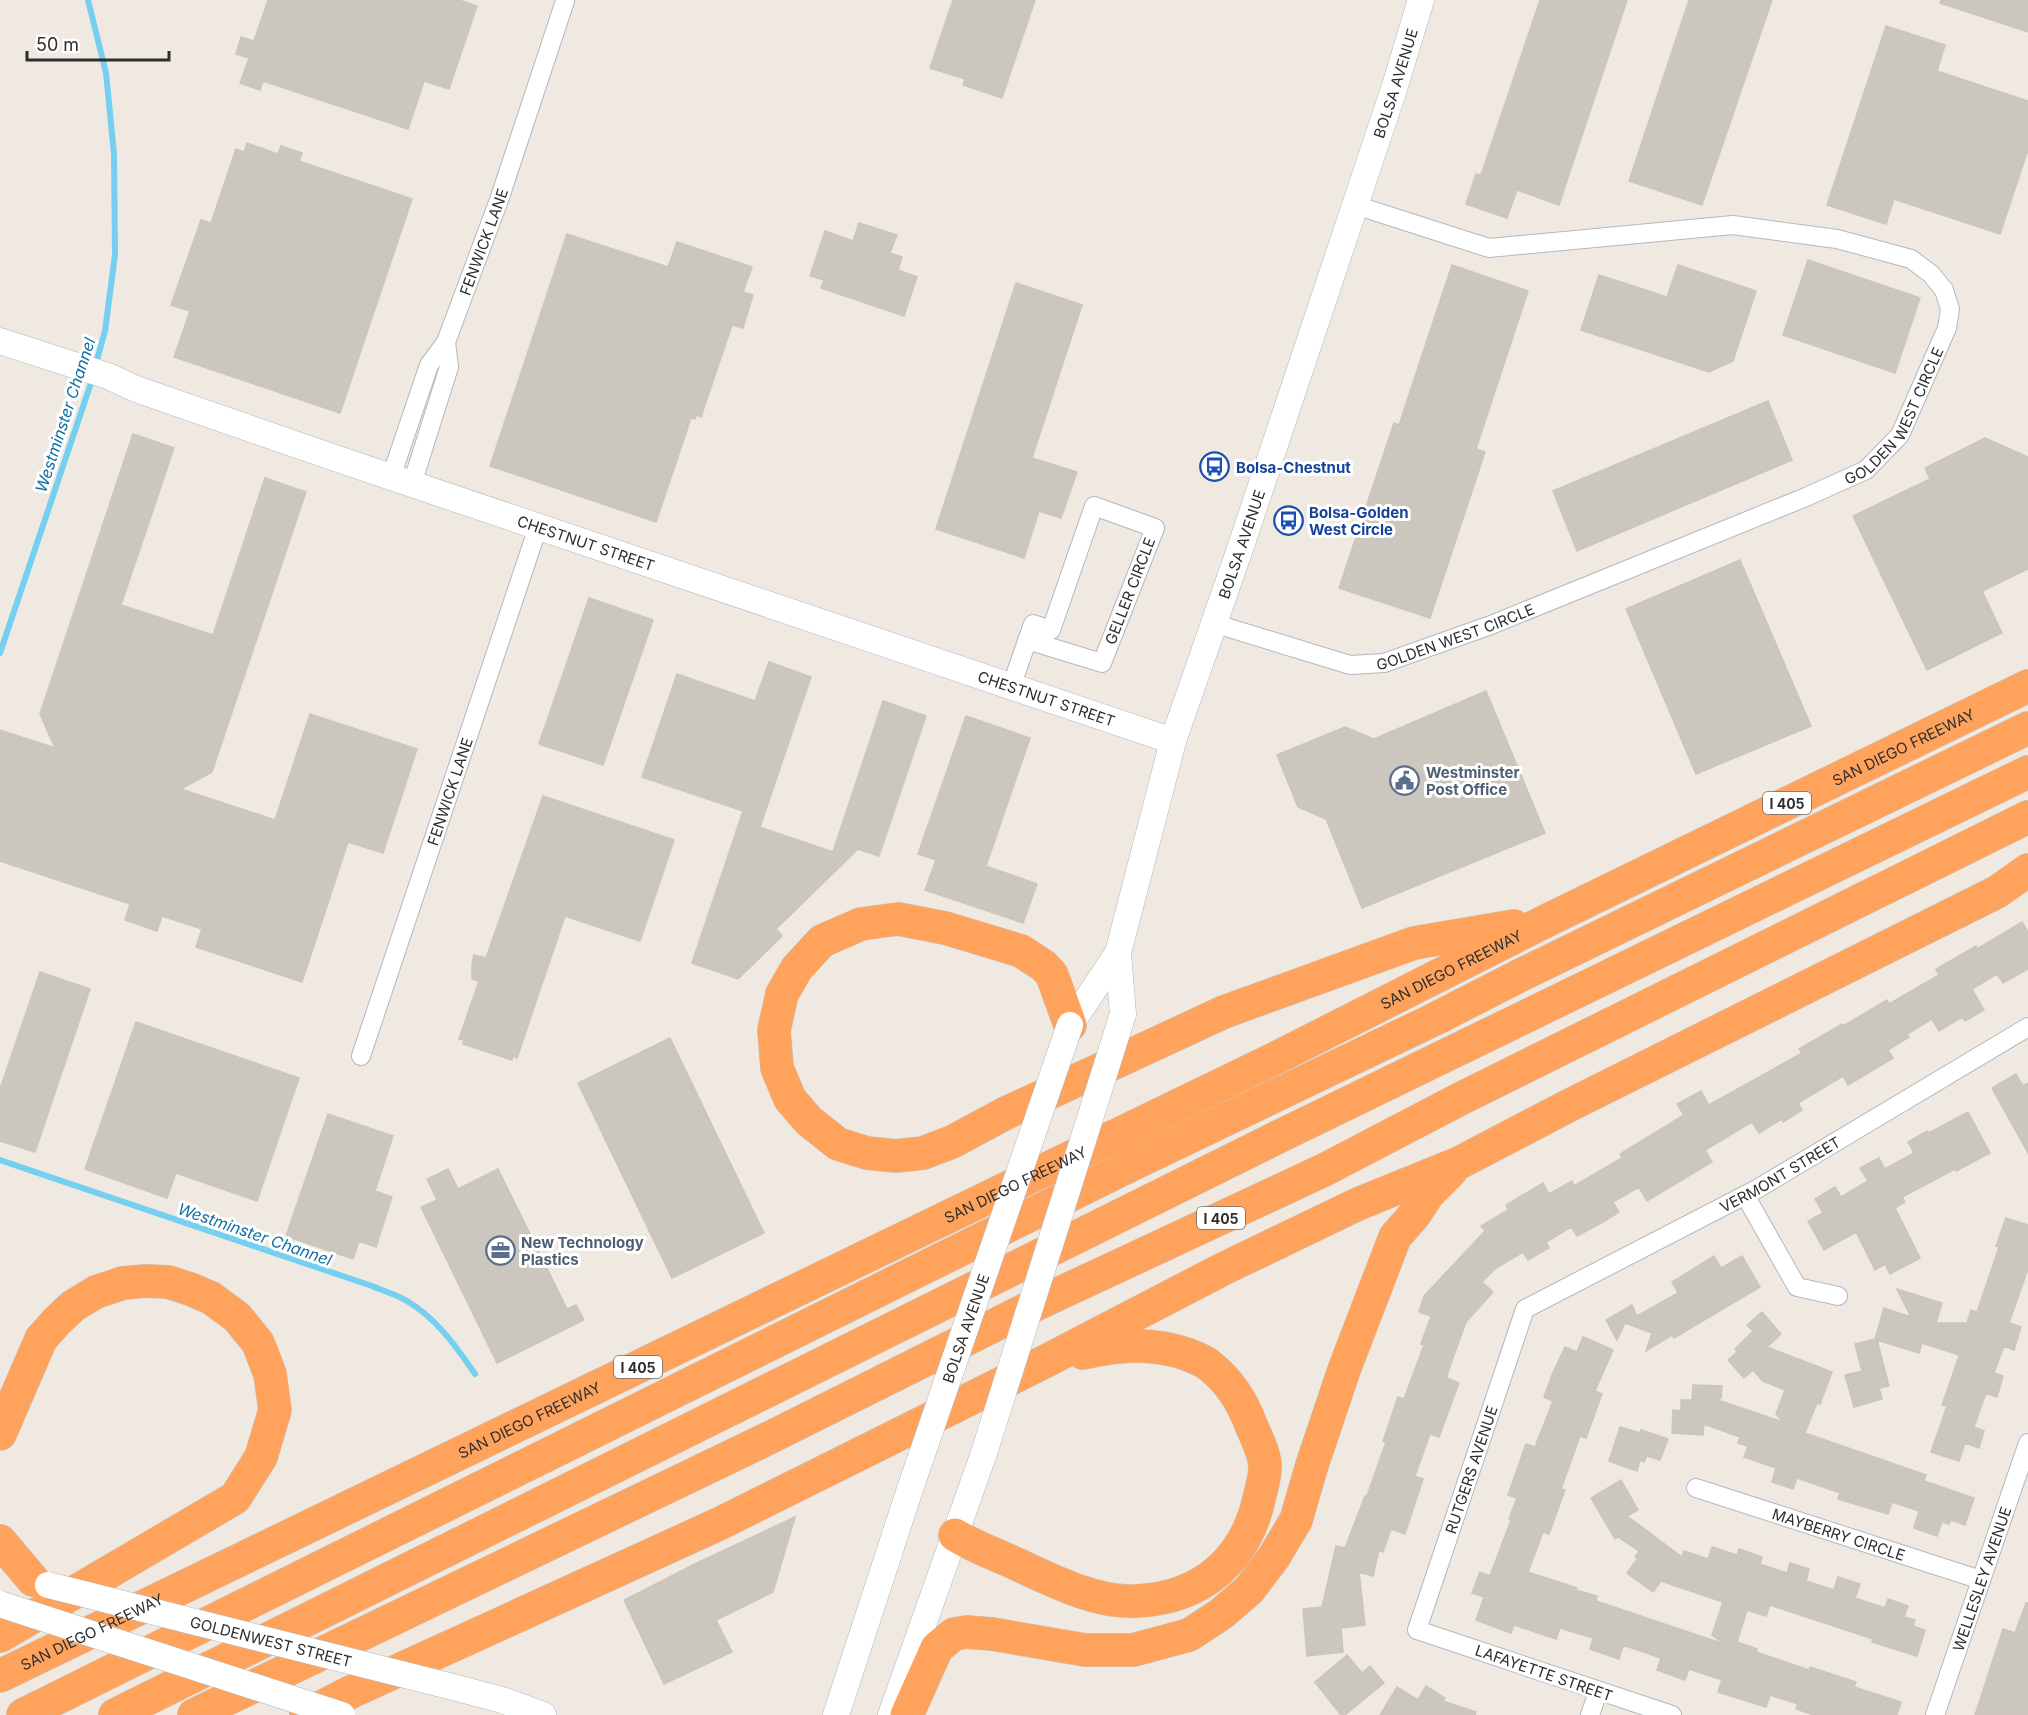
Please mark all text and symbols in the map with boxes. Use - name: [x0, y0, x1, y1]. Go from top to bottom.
- scale bar: [27, 24, 170, 62]
- street label: BOLSA AVENUE: [1369, 26, 1421, 140]
- text: 50 m: [36, 34, 79, 55]
- street label: FENWICK LANE: [455, 186, 512, 298]
- water label: Westminster Channel: [31, 335, 99, 495]
- street label: GOLDEN WEST CIRCLE: [1841, 344, 1947, 488]
- bus stop icon: Bolsa-Chestnut: [1199, 451, 1231, 483]
- place label: Bolsa-Chestnut: [1236, 458, 1351, 477]
- street label: BOLSA AVENUE: [1214, 487, 1269, 601]
- place label: Bolsa-Golden West Circle: [1309, 503, 1409, 539]
- bus stop icon: Bolsa-Golden West Circle: [1272, 505, 1304, 537]
- street label: CHESTNUT STREET: [515, 511, 657, 575]
- street label: GELLER CIRCLE: [1101, 535, 1159, 647]
- street label: GOLDEN WEST CIRCLE: [1376, 599, 1537, 673]
- street label: CHESTNUT STREET: [975, 666, 1118, 730]
- street label: SAN DIEGO FREEWAY: [1829, 704, 1978, 790]
- street label: FENWICK LANE: [423, 735, 476, 848]
- place label: Westminster Post Office: [1426, 763, 1520, 799]
- public building icon: Westminster Post Office: [1389, 765, 1421, 797]
- road number: I 405: [1763, 792, 1811, 814]
- street label: SAN DIEGO FREEWAY: [1377, 925, 1525, 1013]
- street label: VERMONT STREET: [1716, 1132, 1844, 1216]
- street label: SAN DIEGO FREEWAY: [941, 1142, 1090, 1227]
- water label: Westminster Channel: [175, 1198, 335, 1270]
- road number: I 405: [1197, 1207, 1245, 1229]
- place label: New Technology Plastics: [521, 1233, 644, 1269]
- office icon: New Technology Plastics: [484, 1235, 516, 1267]
- street label: BOLSA AVENUE: [938, 1271, 993, 1385]
- road number: I 405: [614, 1356, 662, 1378]
- street label: SAN DIEGO FREEWAY: [455, 1377, 604, 1462]
- street label: RUTGERS AVENUE: [1441, 1403, 1501, 1536]
- street label: MAYBERRY CIRCLE: [1770, 1504, 1907, 1564]
- street label: WELLESLEY AVENUE: [1948, 1504, 2015, 1654]
- street label: SAN DIEGO FREEWAY: [17, 1589, 166, 1674]
- street label: GOLDENWEST STREET: [188, 1612, 354, 1671]
- street label: LAFAYETTE STREET: [1473, 1641, 1615, 1705]

